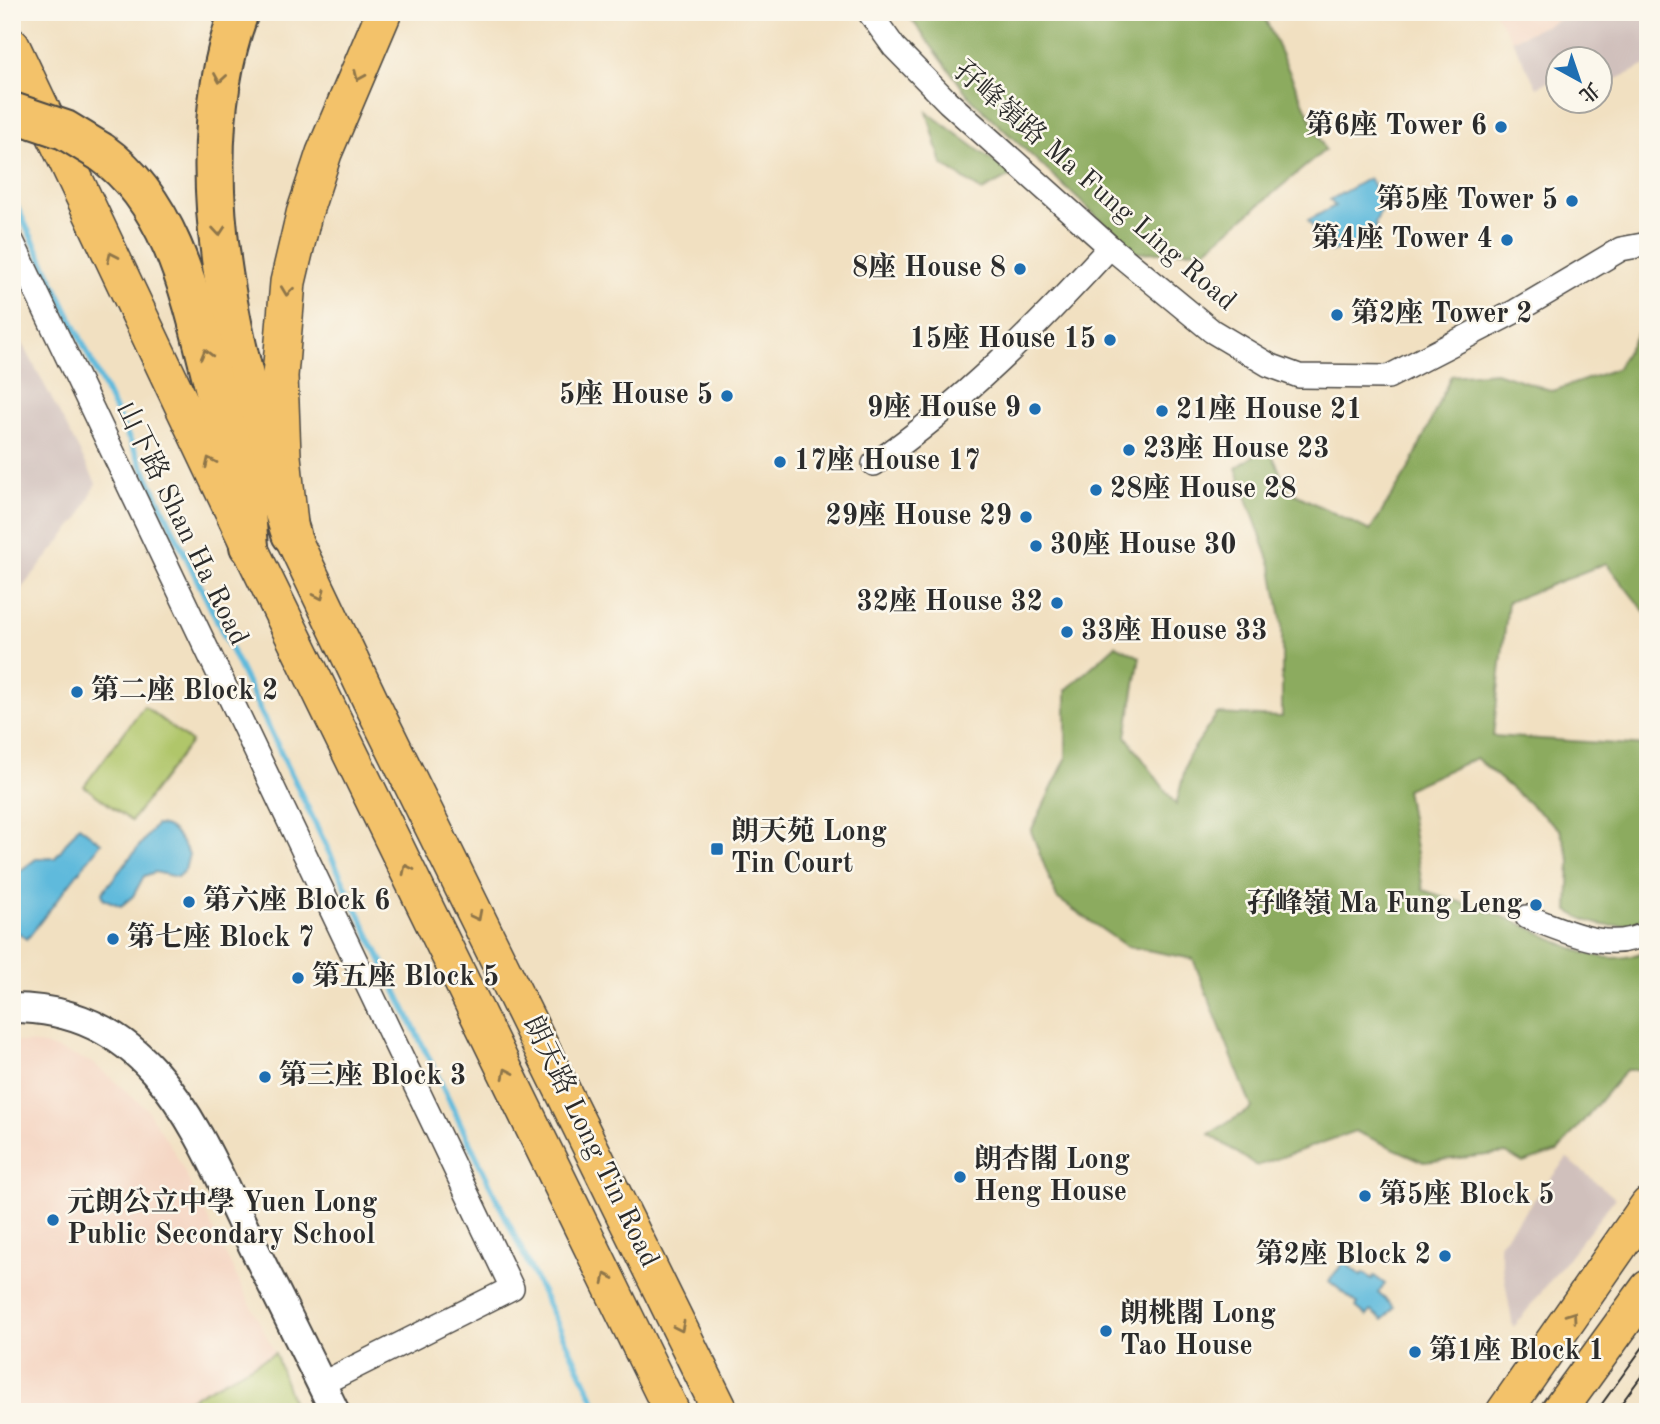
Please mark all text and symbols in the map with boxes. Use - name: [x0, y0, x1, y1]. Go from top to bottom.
- north arrow: [1544, 46, 1614, 116]
- street label: 孖峰嶺路 Ma Fung Ling Road: [948, 55, 1242, 317]
- one-way arrow: [353, 69, 367, 81]
- one-way arrow: [213, 72, 228, 84]
- text: 北: [1575, 78, 1603, 106]
- place label: 第6座 Tower 6: [1305, 109, 1487, 141]
- marker: 第6座 Tower 6: [1493, 119, 1509, 135]
- place label: 第5座 Tower 5: [1376, 183, 1558, 215]
- marker: 第5座 Tower 5: [1564, 193, 1580, 209]
- place label: 第4座 Tower 4: [1311, 222, 1493, 254]
- one-way arrow: [211, 226, 226, 237]
- marker: 第4座 Tower 4: [1499, 232, 1515, 248]
- one-way arrow: [107, 251, 121, 264]
- place label: 8座 House 8: [852, 251, 1006, 283]
- marker: 8座 House 8: [1012, 261, 1028, 277]
- one-way arrow: [280, 285, 295, 296]
- place label: 第2座 Tower 2: [1351, 297, 1533, 329]
- marker: 第2座 Tower 2: [1329, 307, 1345, 323]
- place label: 15座 House 15: [910, 322, 1096, 354]
- marker: 15座 House 15: [1102, 332, 1118, 348]
- one-way arrow: [200, 348, 214, 360]
- place label: 5座 House 5: [559, 378, 713, 410]
- marker: 5座 House 5: [719, 388, 735, 404]
- place label: 9座 House 9: [867, 391, 1021, 423]
- place label: 21座 House 21: [1176, 393, 1362, 425]
- street label: 山下路 Shan Ha Road: [110, 396, 255, 650]
- marker: 9座 House 9: [1027, 401, 1043, 417]
- marker: 21座 House 21: [1154, 403, 1170, 419]
- place label: 23座 House 23: [1143, 432, 1329, 464]
- marker: 23座 House 23: [1121, 442, 1137, 458]
- place label: 17座 House 17: [794, 444, 980, 476]
- marker: 17座 House 17: [772, 454, 788, 470]
- one-way arrow: [204, 457, 218, 469]
- place label: 28座 House 28: [1110, 472, 1296, 504]
- marker: 28座 House 28: [1088, 482, 1104, 498]
- place label: 29座 House 29: [826, 499, 1012, 531]
- marker: 29座 House 29: [1018, 509, 1034, 525]
- place label: 30座 House 30: [1050, 528, 1236, 560]
- marker: 30座 House 30: [1028, 538, 1044, 554]
- place label: 32座 House 32: [857, 585, 1043, 617]
- one-way arrow: [312, 588, 326, 601]
- marker: 32座 House 32: [1049, 595, 1065, 611]
- place label: 33座 House 33: [1081, 614, 1267, 646]
- marker: 33座 House 33: [1059, 624, 1075, 640]
- place label: 第二座 Block 2: [91, 674, 278, 706]
- marker: 第二座 Block 2: [69, 684, 85, 700]
- place label: 朗天苑 Long Tin Court: [731, 816, 887, 879]
- marker: 朗天苑 Long Tin Court: [709, 841, 725, 857]
- one-way arrow: [402, 864, 416, 876]
- place label: 第六座 Block 6: [203, 884, 390, 916]
- place label: 孖峰嶺 Ma Fung Leng: [1247, 888, 1522, 919]
- marker: 第六座 Block 6: [181, 894, 197, 910]
- marker: 孖峰嶺 Ma Fung Leng: [1528, 897, 1544, 913]
- one-way arrow: [469, 909, 483, 921]
- place label: 第七座 Block 7: [127, 921, 314, 953]
- marker: 第七座 Block 7: [105, 931, 121, 947]
- place label: 第五座 Block 5: [312, 960, 499, 992]
- marker: 第五座 Block 5: [290, 970, 306, 986]
- street label: 朗天路 Long Tin Road: [517, 1011, 666, 1272]
- place label: 第三座 Block 3: [279, 1059, 466, 1091]
- one-way arrow: [501, 1068, 515, 1080]
- marker: 第三座 Block 3: [257, 1069, 273, 1085]
- place label: 朗杏閣 Long Heng House: [974, 1144, 1130, 1207]
- marker: 朗杏閣 Long Heng House: [952, 1169, 968, 1185]
- place label: 第5座 Block 5: [1379, 1178, 1555, 1210]
- place label: 元朗公立中學 Yuen Long Public Secondary School: [67, 1186, 378, 1250]
- marker: 第5座 Block 5: [1357, 1188, 1373, 1204]
- marker: 元朗公立中學 Yuen Long Public Secondary School: [45, 1212, 61, 1228]
- place label: 第2座 Block 2: [1255, 1238, 1431, 1270]
- marker: 第2座 Block 2: [1437, 1248, 1453, 1264]
- one-way arrow: [601, 1273, 615, 1285]
- place label: 朗桃閣 Long Tao House: [1120, 1298, 1276, 1361]
- one-way arrow: [1564, 1311, 1576, 1324]
- one-way arrow: [672, 1320, 686, 1332]
- marker: 朗桃閣 Long Tao House: [1098, 1323, 1114, 1339]
- place label: 第1座 Block 1: [1429, 1334, 1605, 1366]
- marker: 第1座 Block 1: [1407, 1344, 1423, 1360]

